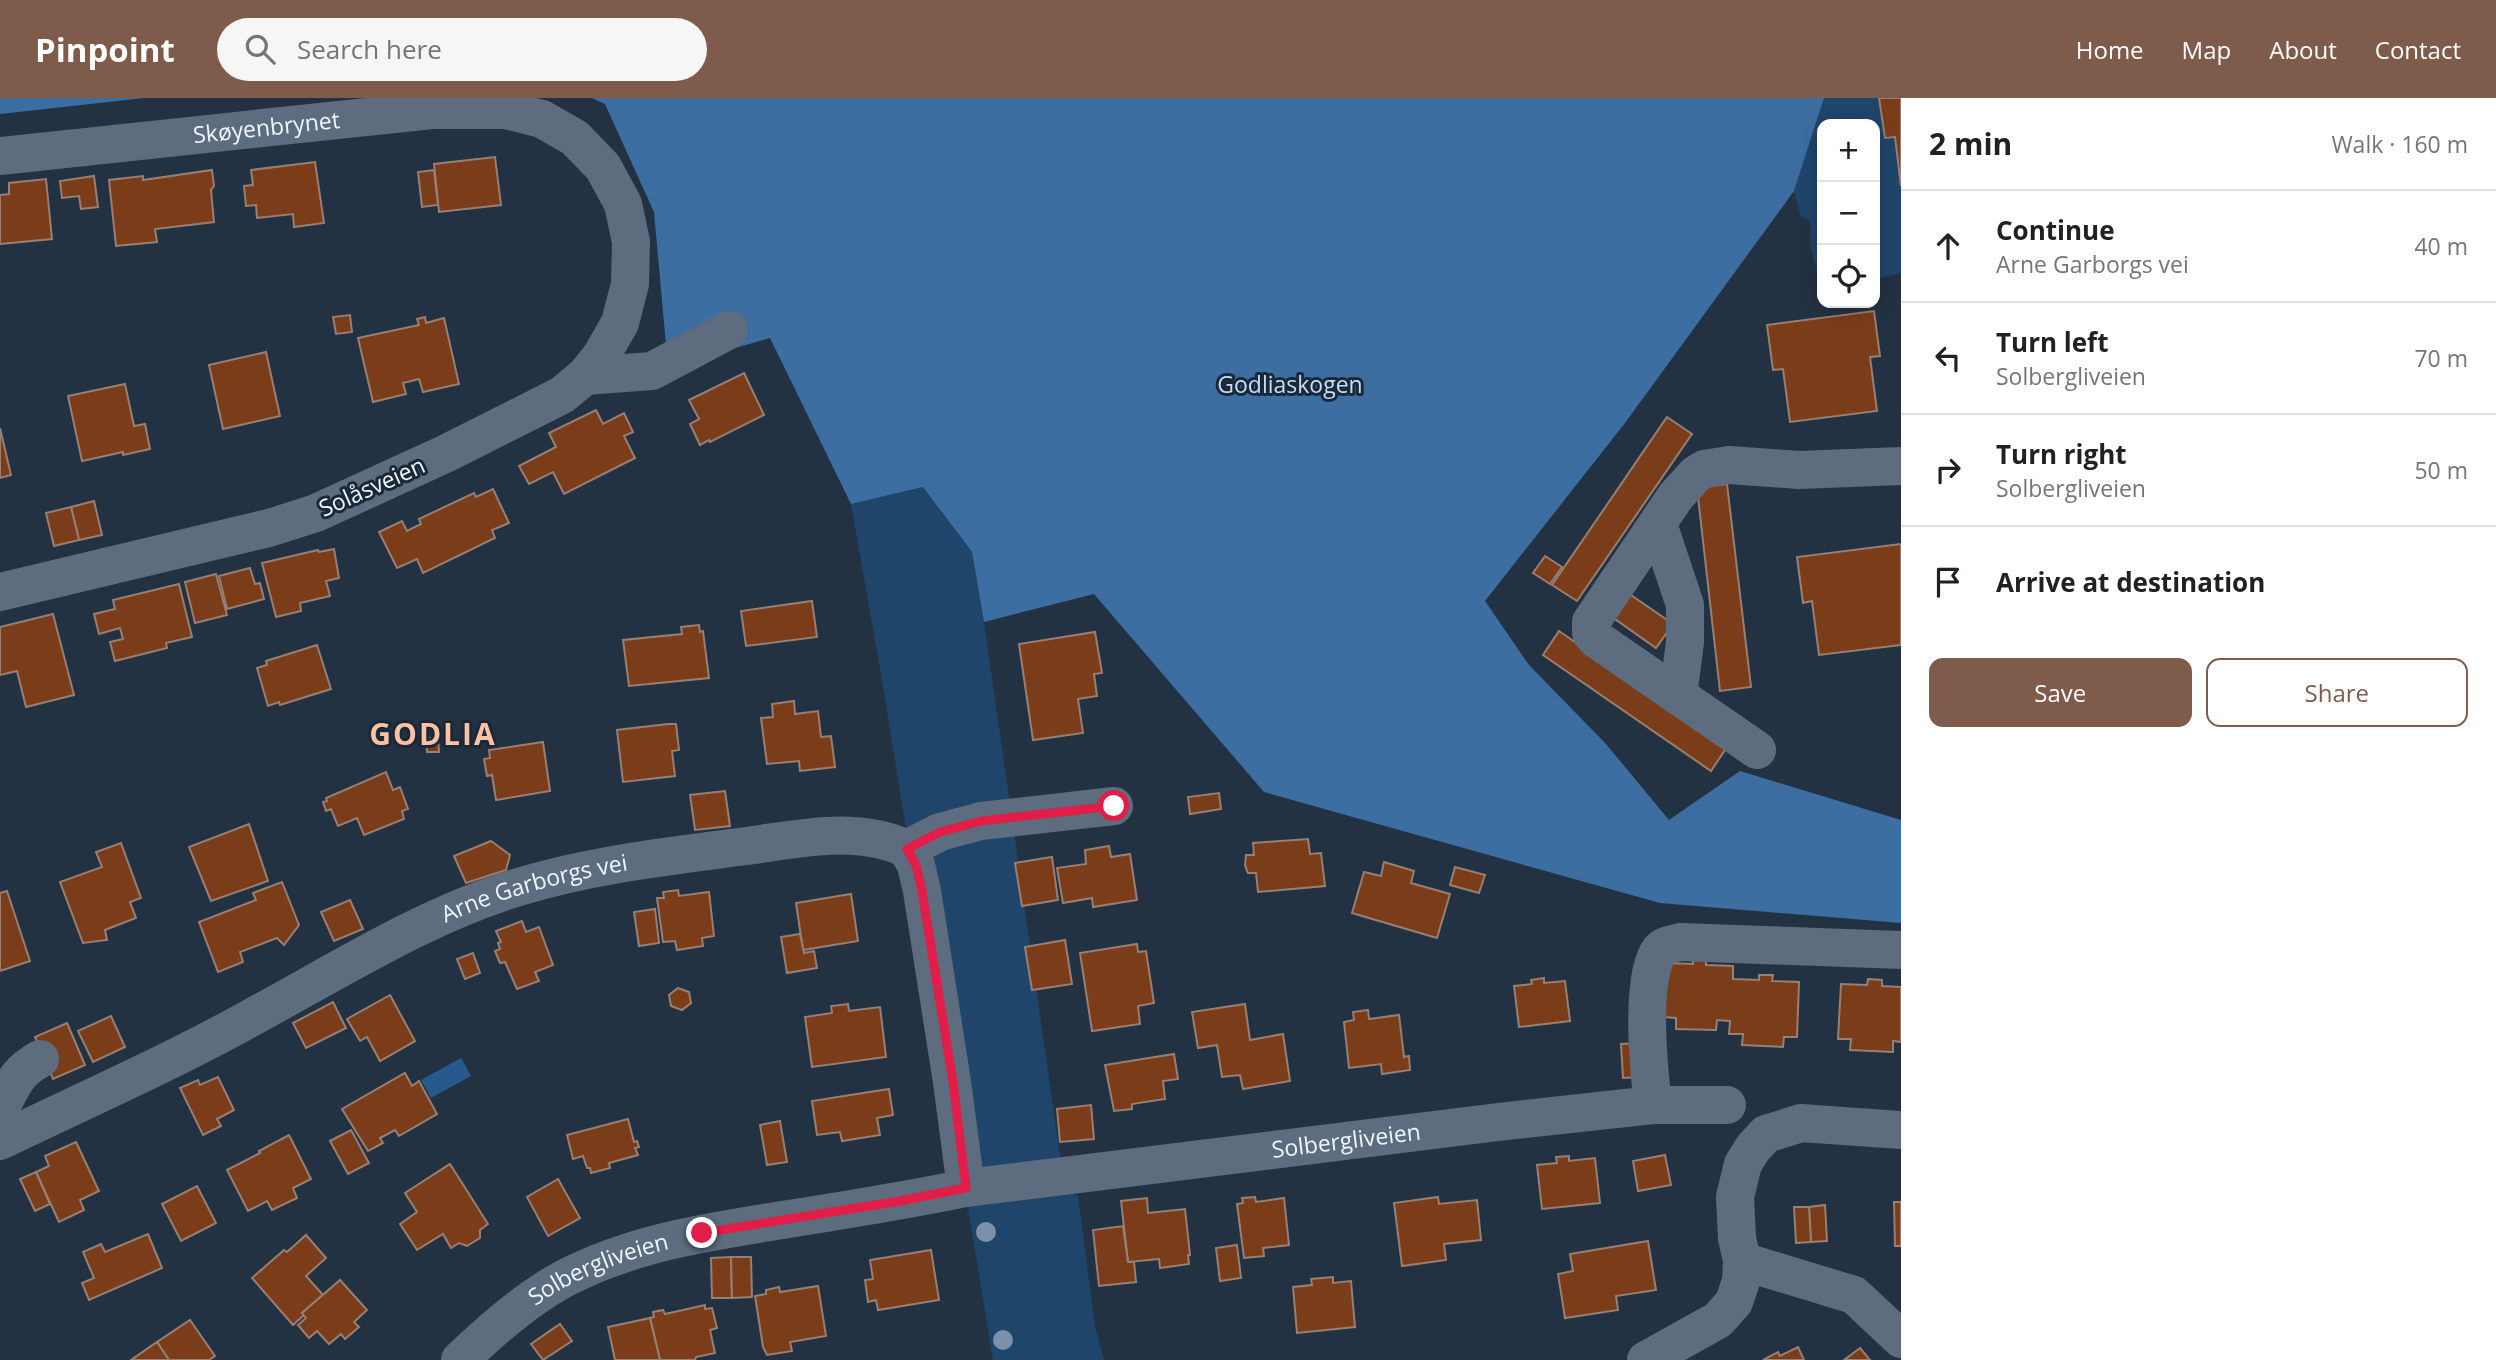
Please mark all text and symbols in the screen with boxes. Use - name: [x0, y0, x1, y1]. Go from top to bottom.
- search box: [217, 18, 707, 81]
- text: Pinpoint: [35, 27, 175, 72]
- icon: search: [241, 30, 279, 68]
- text: Search here: [297, 31, 442, 67]
- text: Home: [2076, 33, 2144, 66]
- text: Map: [2182, 33, 2231, 66]
- text: About: [2269, 33, 2337, 66]
- text: Contact: [2375, 33, 2461, 66]
- street label: Skøyenbrynet: [191, 103, 341, 150]
- map controls: [1817, 119, 1880, 308]
- button: +: [1817, 119, 1880, 182]
- text: 2 min: [1929, 123, 2012, 164]
- text: Walk · 160 m: [2331, 128, 2468, 160]
- button: −: [1817, 182, 1880, 245]
- text: Continue: [1996, 212, 2115, 248]
- icon: ahead: [1929, 227, 1967, 265]
- text: 40 m: [2414, 230, 2468, 262]
- button: locate: [1817, 245, 1880, 308]
- text: Arne Garborgs vei: [1996, 248, 2189, 280]
- text: Turn left: [1996, 324, 2108, 360]
- icon: left: [1929, 339, 1967, 377]
- text: 70 m: [2414, 342, 2468, 374]
- text: Solbergliveien: [1996, 360, 2146, 392]
- park label: Godliaskogen: [1217, 368, 1363, 400]
- text: Turn right: [1996, 436, 2127, 472]
- street label: Solåsveien: [313, 448, 430, 524]
- icon: right: [1929, 451, 1967, 489]
- text: 50 m: [2414, 454, 2468, 486]
- text: Solbergliveien: [1996, 472, 2146, 504]
- icon: arrive: [1929, 563, 1967, 601]
- text: Arrive at destination: [1996, 564, 2265, 600]
- button: Save: [1929, 658, 2192, 727]
- button: Share: [2206, 658, 2468, 727]
- district label: GODLIA: [369, 713, 497, 754]
- route start: [1098, 790, 1129, 821]
- street label: Arne Garborgs vei: [436, 846, 630, 930]
- street label: Solbergliveien: [1270, 1115, 1422, 1165]
- route end: [686, 1217, 717, 1248]
- street label: Solbergliveien: [521, 1225, 672, 1312]

